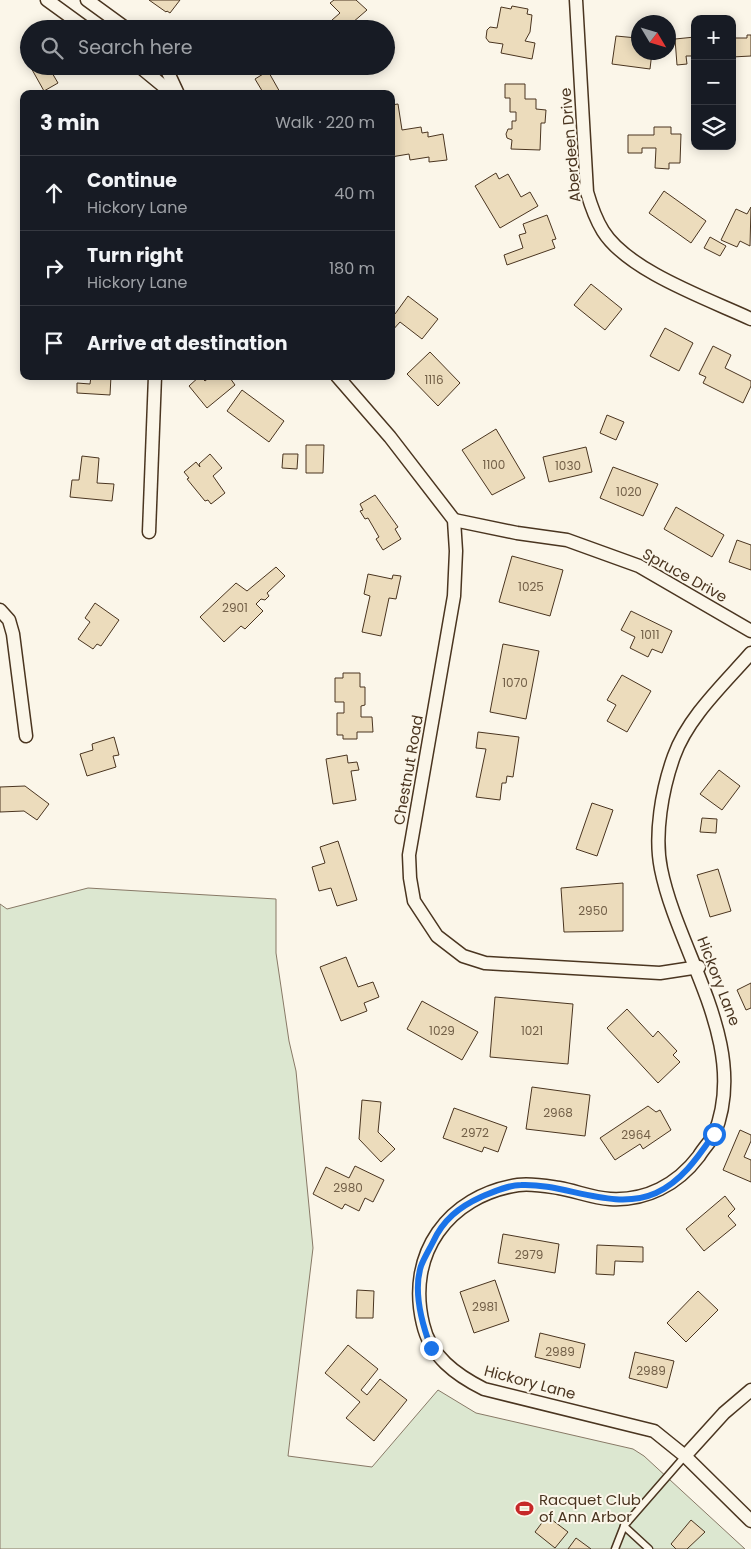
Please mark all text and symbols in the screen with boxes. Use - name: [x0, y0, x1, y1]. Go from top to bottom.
- north arrow: [631, 15, 676, 60]
- map controls: [691, 15, 736, 150]
- button: +: [691, 15, 736, 60]
- search box: [20, 20, 395, 75]
- icon: search: [38, 34, 66, 62]
- text: Search here: [78, 34, 192, 61]
- button: −: [691, 60, 736, 105]
- street label: Aberdeen Drive: [555, 87, 585, 203]
- button: layers: [691, 105, 736, 150]
- text: 3 min: [40, 108, 100, 137]
- text: Walk · 220 m: [275, 111, 375, 134]
- text: Continue: [87, 167, 177, 194]
- icon: ahead: [40, 179, 68, 207]
- text: 40 m: [334, 182, 375, 205]
- text: Hickory Lane: [87, 196, 187, 219]
- text: Turn right: [87, 242, 183, 269]
- icon: right: [40, 254, 68, 282]
- text: 180 m: [329, 257, 375, 280]
- text: Hickory Lane: [87, 271, 187, 294]
- icon: arrive: [40, 329, 68, 357]
- text: Arrive at destination: [87, 330, 288, 357]
- house number: 1116: [424, 371, 444, 388]
- house number: 1100: [483, 456, 505, 473]
- house number: 1030: [555, 457, 581, 474]
- house number: 1020: [616, 483, 642, 500]
- street label: Spruce Drive: [639, 543, 731, 607]
- house number: 1025: [518, 578, 544, 595]
- house number: 2901: [222, 599, 248, 616]
- house number: 1011: [640, 626, 660, 643]
- house number: 1070: [502, 674, 528, 691]
- street label: Chestnut Road: [388, 713, 428, 827]
- house number: 2950: [578, 902, 608, 919]
- street label: Hickory Lane: [692, 933, 746, 1029]
- house number: 1029: [429, 1022, 455, 1039]
- house number: 1021: [521, 1022, 543, 1039]
- house number: 2968: [543, 1104, 573, 1121]
- route start: [703, 1123, 726, 1146]
- house number: 2972: [461, 1124, 489, 1141]
- house number: 2964: [621, 1126, 651, 1143]
- house number: 2980: [333, 1179, 363, 1196]
- house number: 2979: [515, 1246, 543, 1263]
- house number: 2981: [472, 1298, 498, 1315]
- route end: [420, 1337, 443, 1360]
- house number: 2989: [545, 1343, 575, 1360]
- street label: Hickory Lane: [482, 1360, 578, 1404]
- house number: 2989: [636, 1362, 666, 1379]
- place label: Racquet Club of Ann Arbor: [539, 1489, 641, 1527]
- sports icon: Racquet Club of Ann Arbor: [515, 1498, 535, 1518]

